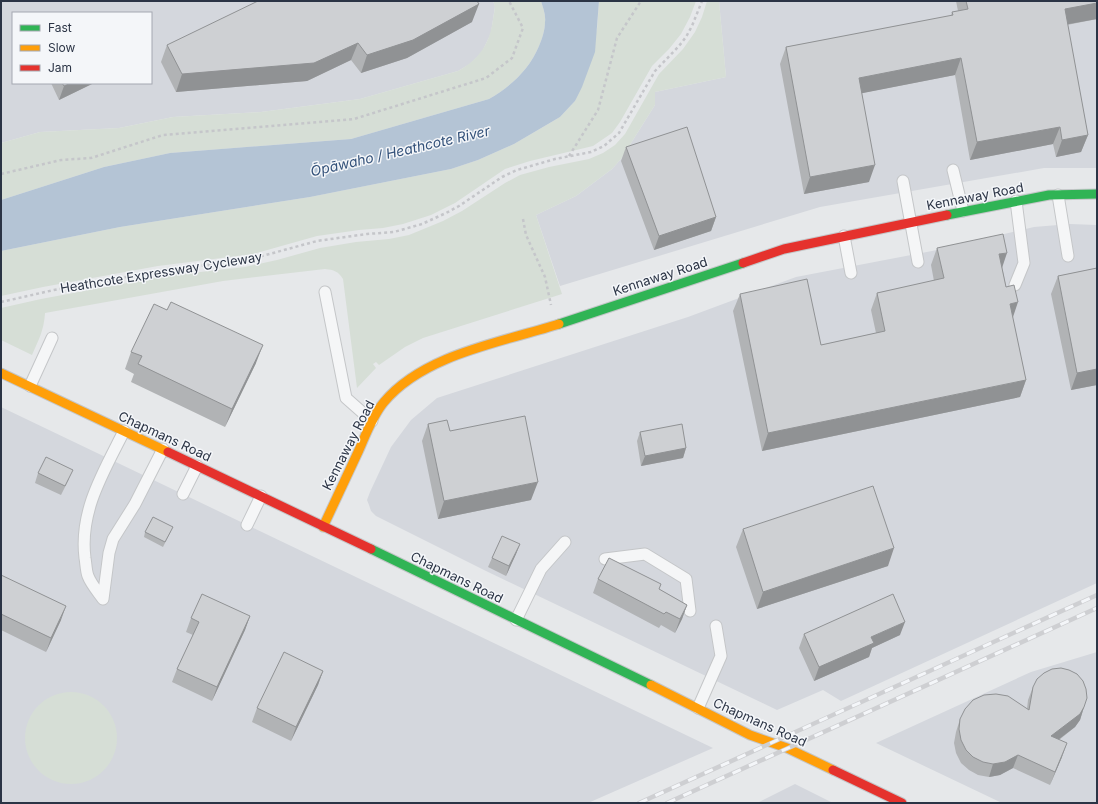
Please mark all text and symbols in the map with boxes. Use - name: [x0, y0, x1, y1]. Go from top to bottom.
- legend: [12, 12, 152, 84]
- text: Fast: [48, 20, 72, 35]
- text: Slow: [48, 40, 76, 55]
- text: Jam: [48, 60, 72, 75]
- water label: Ōpāwaho / Heathcote River: [309, 121, 492, 179]
- street label: Kennaway Road: [925, 179, 1025, 213]
- street label: Heathcote Expressway Cycleway: [59, 248, 263, 296]
- street label: Kennaway Road: [611, 253, 709, 299]
- street label: Kennaway Road: [319, 397, 377, 493]
- street label: Chapmans Road: [116, 407, 214, 465]
- street label: Chapmans Road: [408, 548, 506, 606]
- street label: Chapmans Road: [711, 694, 809, 750]

